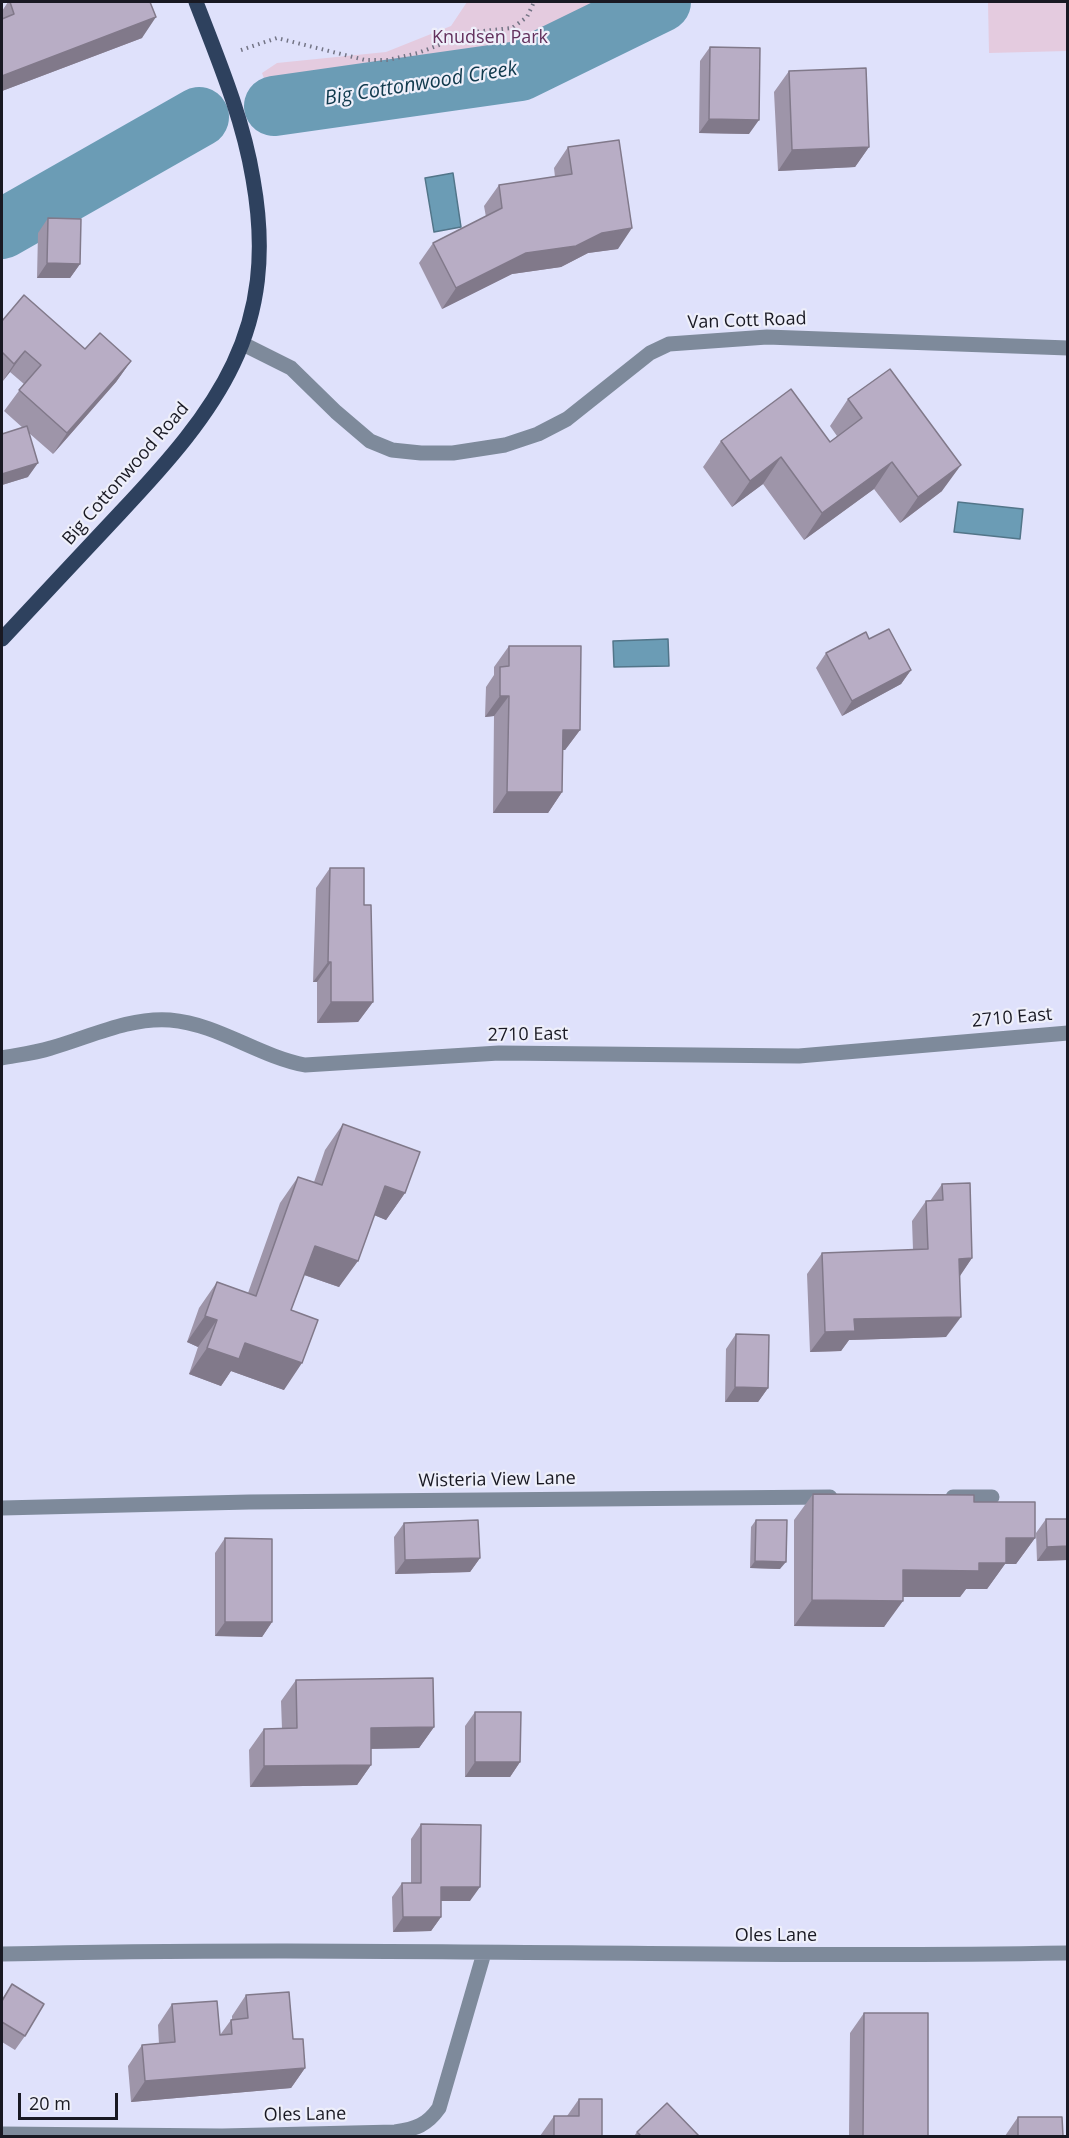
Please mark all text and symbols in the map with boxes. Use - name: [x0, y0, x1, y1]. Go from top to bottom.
- park label: Knudsen Park: [432, 27, 548, 49]
- water label: Big Cottonwood Creek: [323, 57, 519, 111]
- street label: Van Cott Road: [687, 308, 807, 334]
- street label: Big Cottonwood Road: [58, 398, 194, 550]
- street label: 2710 East: [971, 1004, 1053, 1032]
- street label: 2710 East: [487, 1023, 569, 1047]
- street label: Wisteria View Lane: [418, 1468, 576, 1492]
- street label: Oles Lane: [735, 1925, 817, 1947]
- scale bar: [21, 2081, 122, 2119]
- text: 20 m: [29, 2091, 71, 2115]
- street label: Oles Lane: [264, 2103, 346, 2127]

